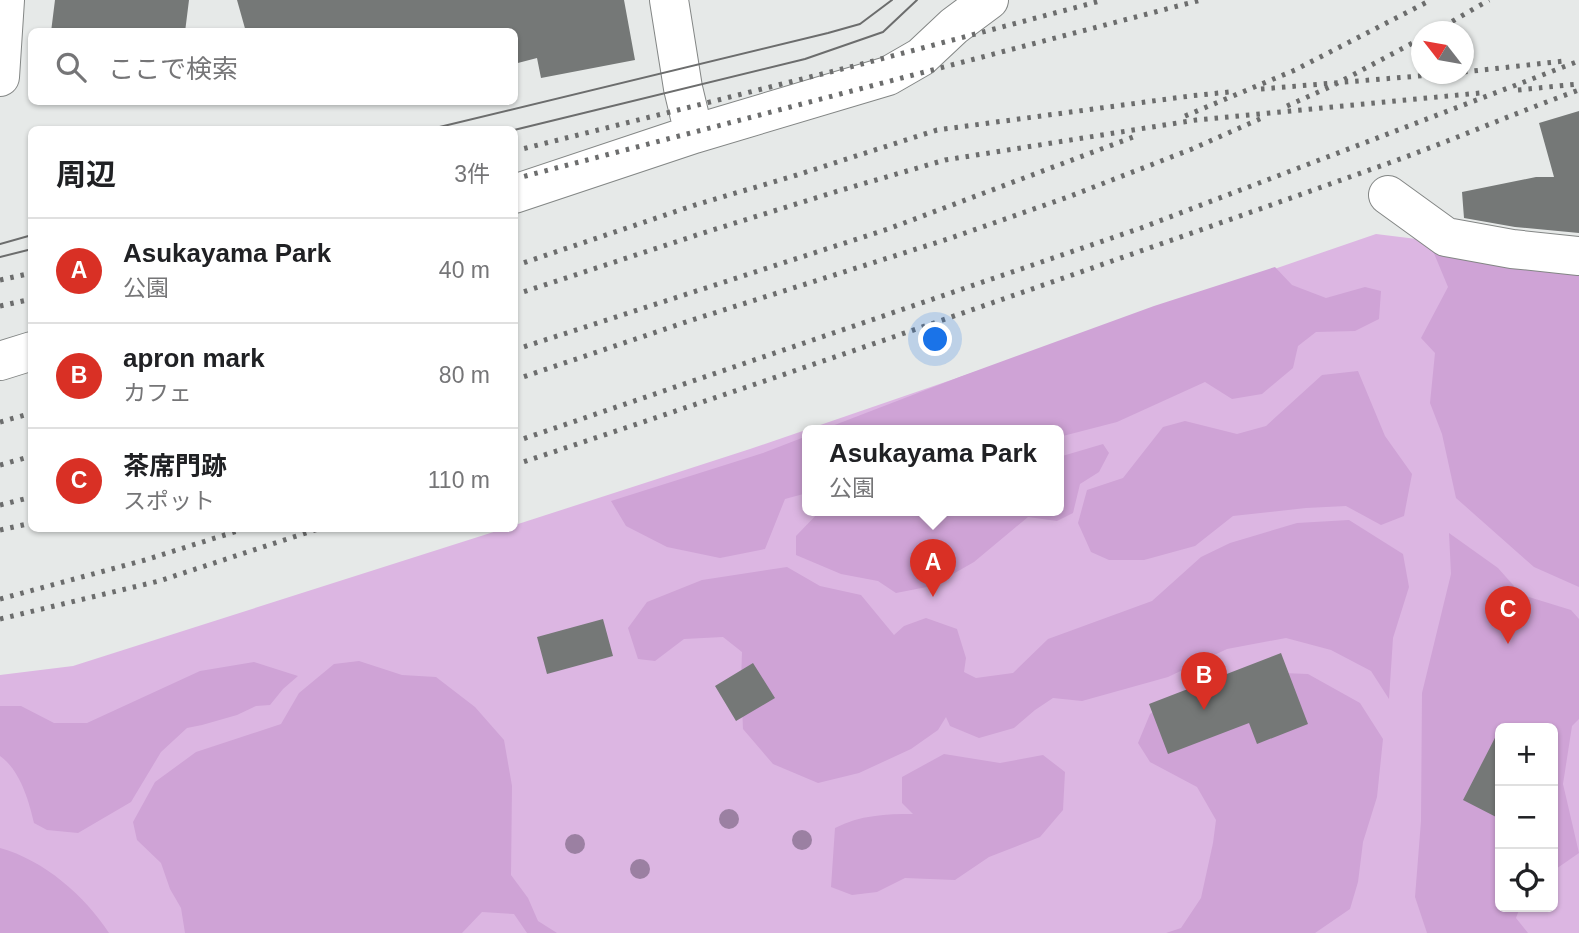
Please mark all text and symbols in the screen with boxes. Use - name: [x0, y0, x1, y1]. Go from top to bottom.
- north arrow: [1411, 21, 1474, 84]
- search box: [28, 28, 518, 105]
- icon: search: [52, 48, 90, 86]
- text: ここで検索: [108, 54, 238, 84]
- text: 周辺: [56, 158, 116, 191]
- text: 3件: [454, 161, 490, 187]
- text: Asukayama Park: [123, 238, 331, 268]
- text: A: [71, 257, 87, 283]
- text: 40 m: [439, 257, 490, 283]
- text: 公園: [123, 275, 169, 301]
- your location: [918, 322, 952, 356]
- text: apron mark: [123, 343, 265, 373]
- text: B: [71, 362, 87, 388]
- text: 80 m: [439, 362, 490, 388]
- text: カフェ: [123, 380, 192, 406]
- popup: [802, 425, 1064, 516]
- text: Asukayama Park: [829, 438, 1037, 468]
- text: 茶席門跡: [123, 451, 227, 481]
- text: C: [71, 467, 87, 493]
- text: 110 m: [428, 467, 490, 493]
- text: 公園: [829, 475, 875, 501]
- text: スポット: [123, 488, 215, 514]
- pin: A: [910, 539, 956, 597]
- pin: C: [1485, 586, 1531, 644]
- pin: B: [1181, 652, 1227, 710]
- map controls: [1495, 723, 1558, 912]
- button: +: [1495, 723, 1558, 786]
- button: −: [1495, 786, 1558, 849]
- button: locate: [1495, 849, 1558, 912]

